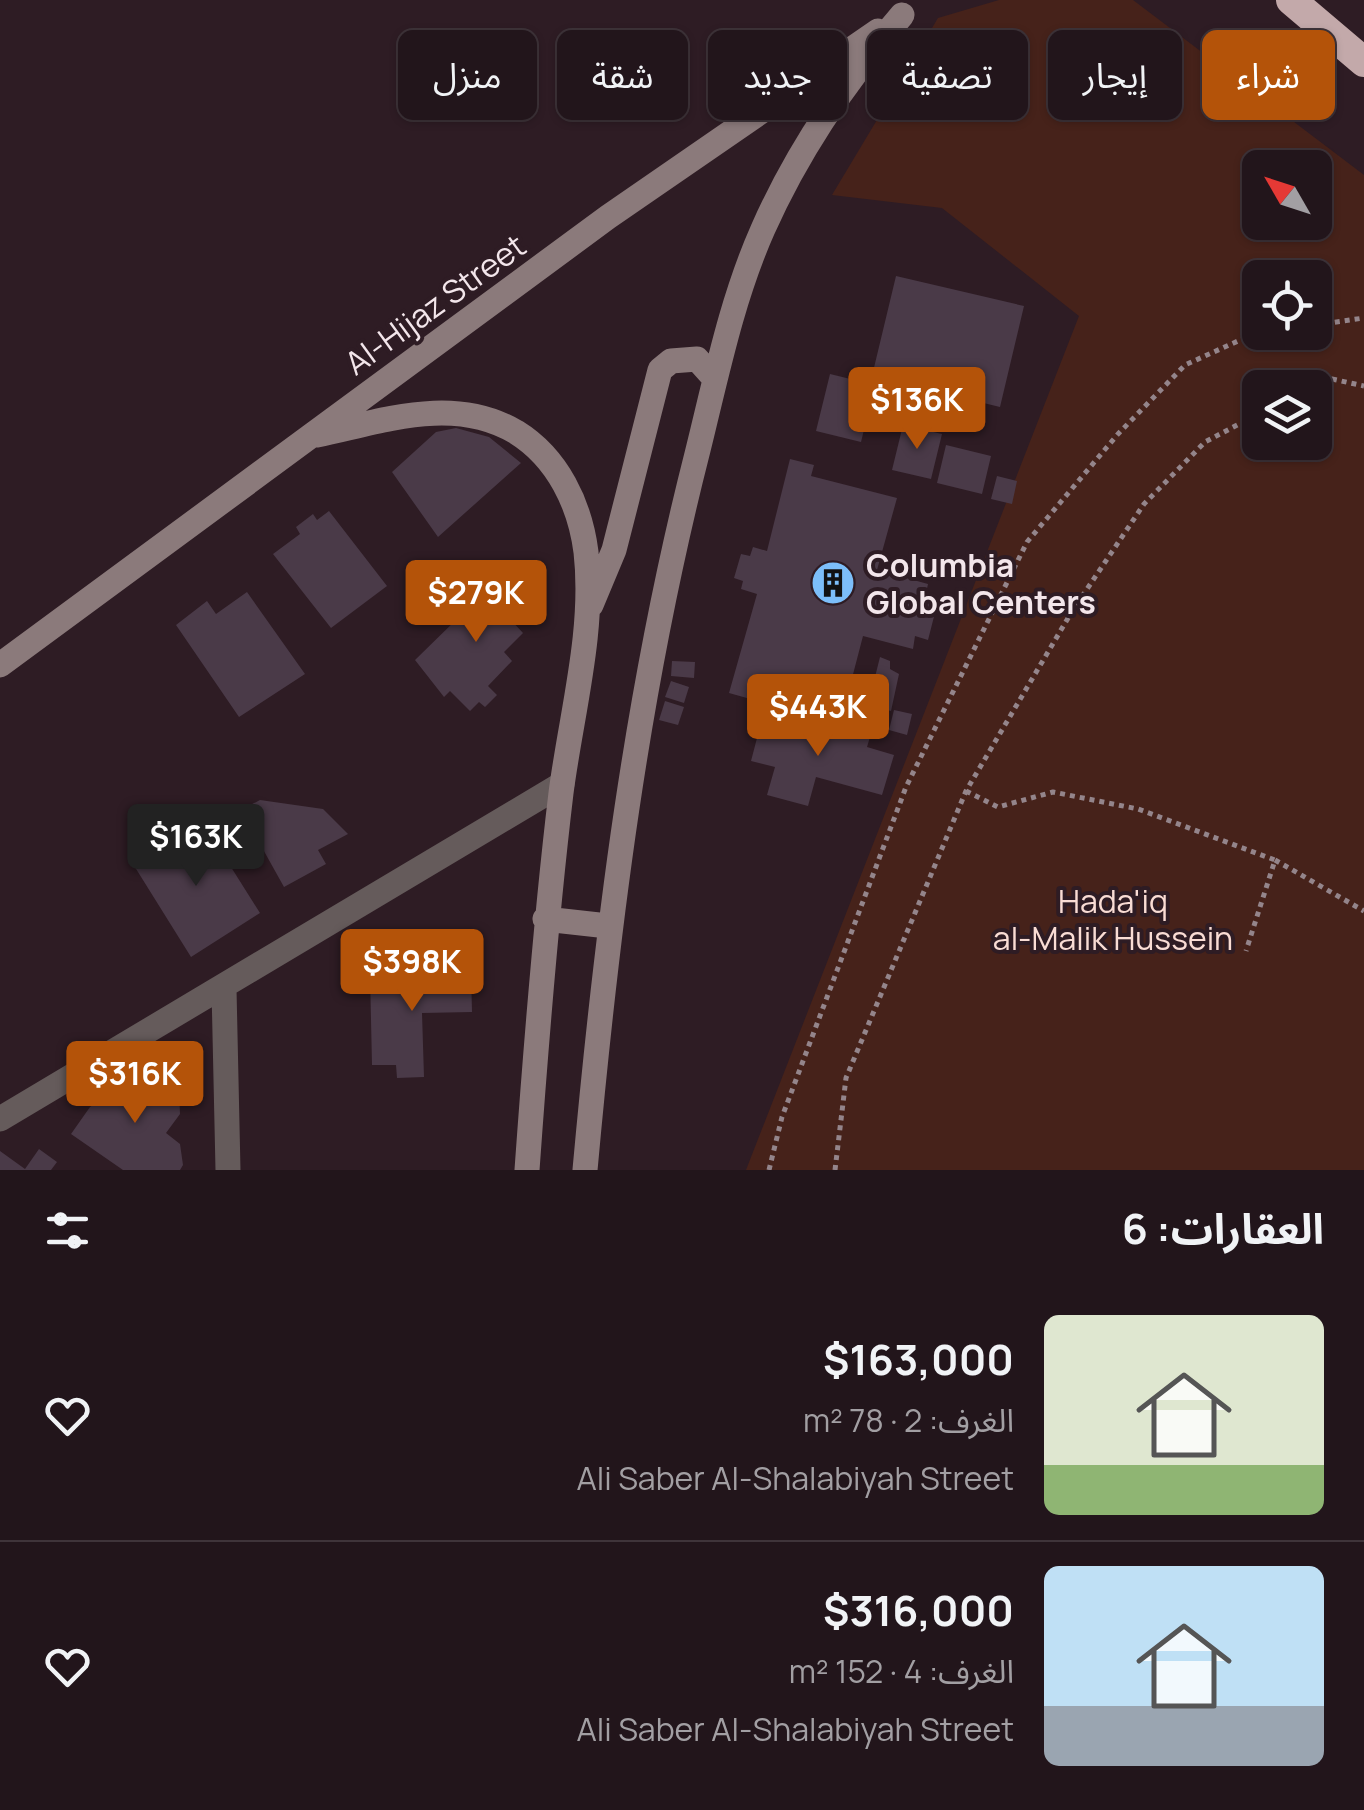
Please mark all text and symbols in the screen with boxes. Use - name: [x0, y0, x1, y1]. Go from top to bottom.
- chip: منزل: [398, 30, 537, 120]
- chip: شقة: [557, 30, 688, 120]
- chip: جديد: [708, 30, 847, 120]
- chip: تصفية: [867, 30, 1028, 120]
- chip: إيجار: [1048, 30, 1182, 120]
- chip: شراء: [1202, 30, 1335, 120]
- north arrow: [1242, 150, 1332, 240]
- map controls: [1242, 150, 1332, 460]
- street label: Al-Hijaz Street: [336, 223, 534, 385]
- button: locate: [1242, 260, 1332, 350]
- pin: $136K: [847, 367, 987, 452]
- button: layers: [1242, 370, 1332, 460]
- text: $136K: [870, 377, 964, 421]
- place label: Columbia Global Centers: [866, 543, 1096, 624]
- pin: $279K: [406, 560, 546, 645]
- building icon: Columbia Global Centers: [810, 560, 856, 606]
- text: $279K: [428, 570, 524, 614]
- pin: $443K: [748, 674, 888, 759]
- text: $443K: [769, 684, 867, 728]
- pin: $163K: [126, 804, 266, 889]
- text: $163K: [149, 814, 243, 858]
- park label: Hada'iq al-Malik Hussein: [993, 879, 1233, 960]
- pin: $398K: [342, 929, 482, 1014]
- text: $398K: [363, 939, 461, 983]
- pin: $316K: [65, 1041, 205, 1126]
- text: $316K: [88, 1051, 182, 1095]
- text: العقارات: 6: [1122, 1199, 1324, 1257]
- icon: filters: [40, 1203, 95, 1258]
- text: $163,000: [823, 1330, 1014, 1388]
- icon: home: [1124, 1355, 1244, 1475]
- icon: heart: [40, 1388, 95, 1443]
- text: الغرف: 2 · 78 m²: [803, 1398, 1014, 1442]
- text: Ali Saber Al-Shalabiyah Street: [577, 1456, 1014, 1500]
- text: $316,000: [823, 1581, 1014, 1639]
- icon: home: [1124, 1606, 1244, 1726]
- icon: heart: [40, 1639, 95, 1694]
- text: الغرف: 4 · 152 m²: [789, 1649, 1014, 1693]
- text: Ali Saber Al-Shalabiyah Street: [577, 1707, 1014, 1751]

